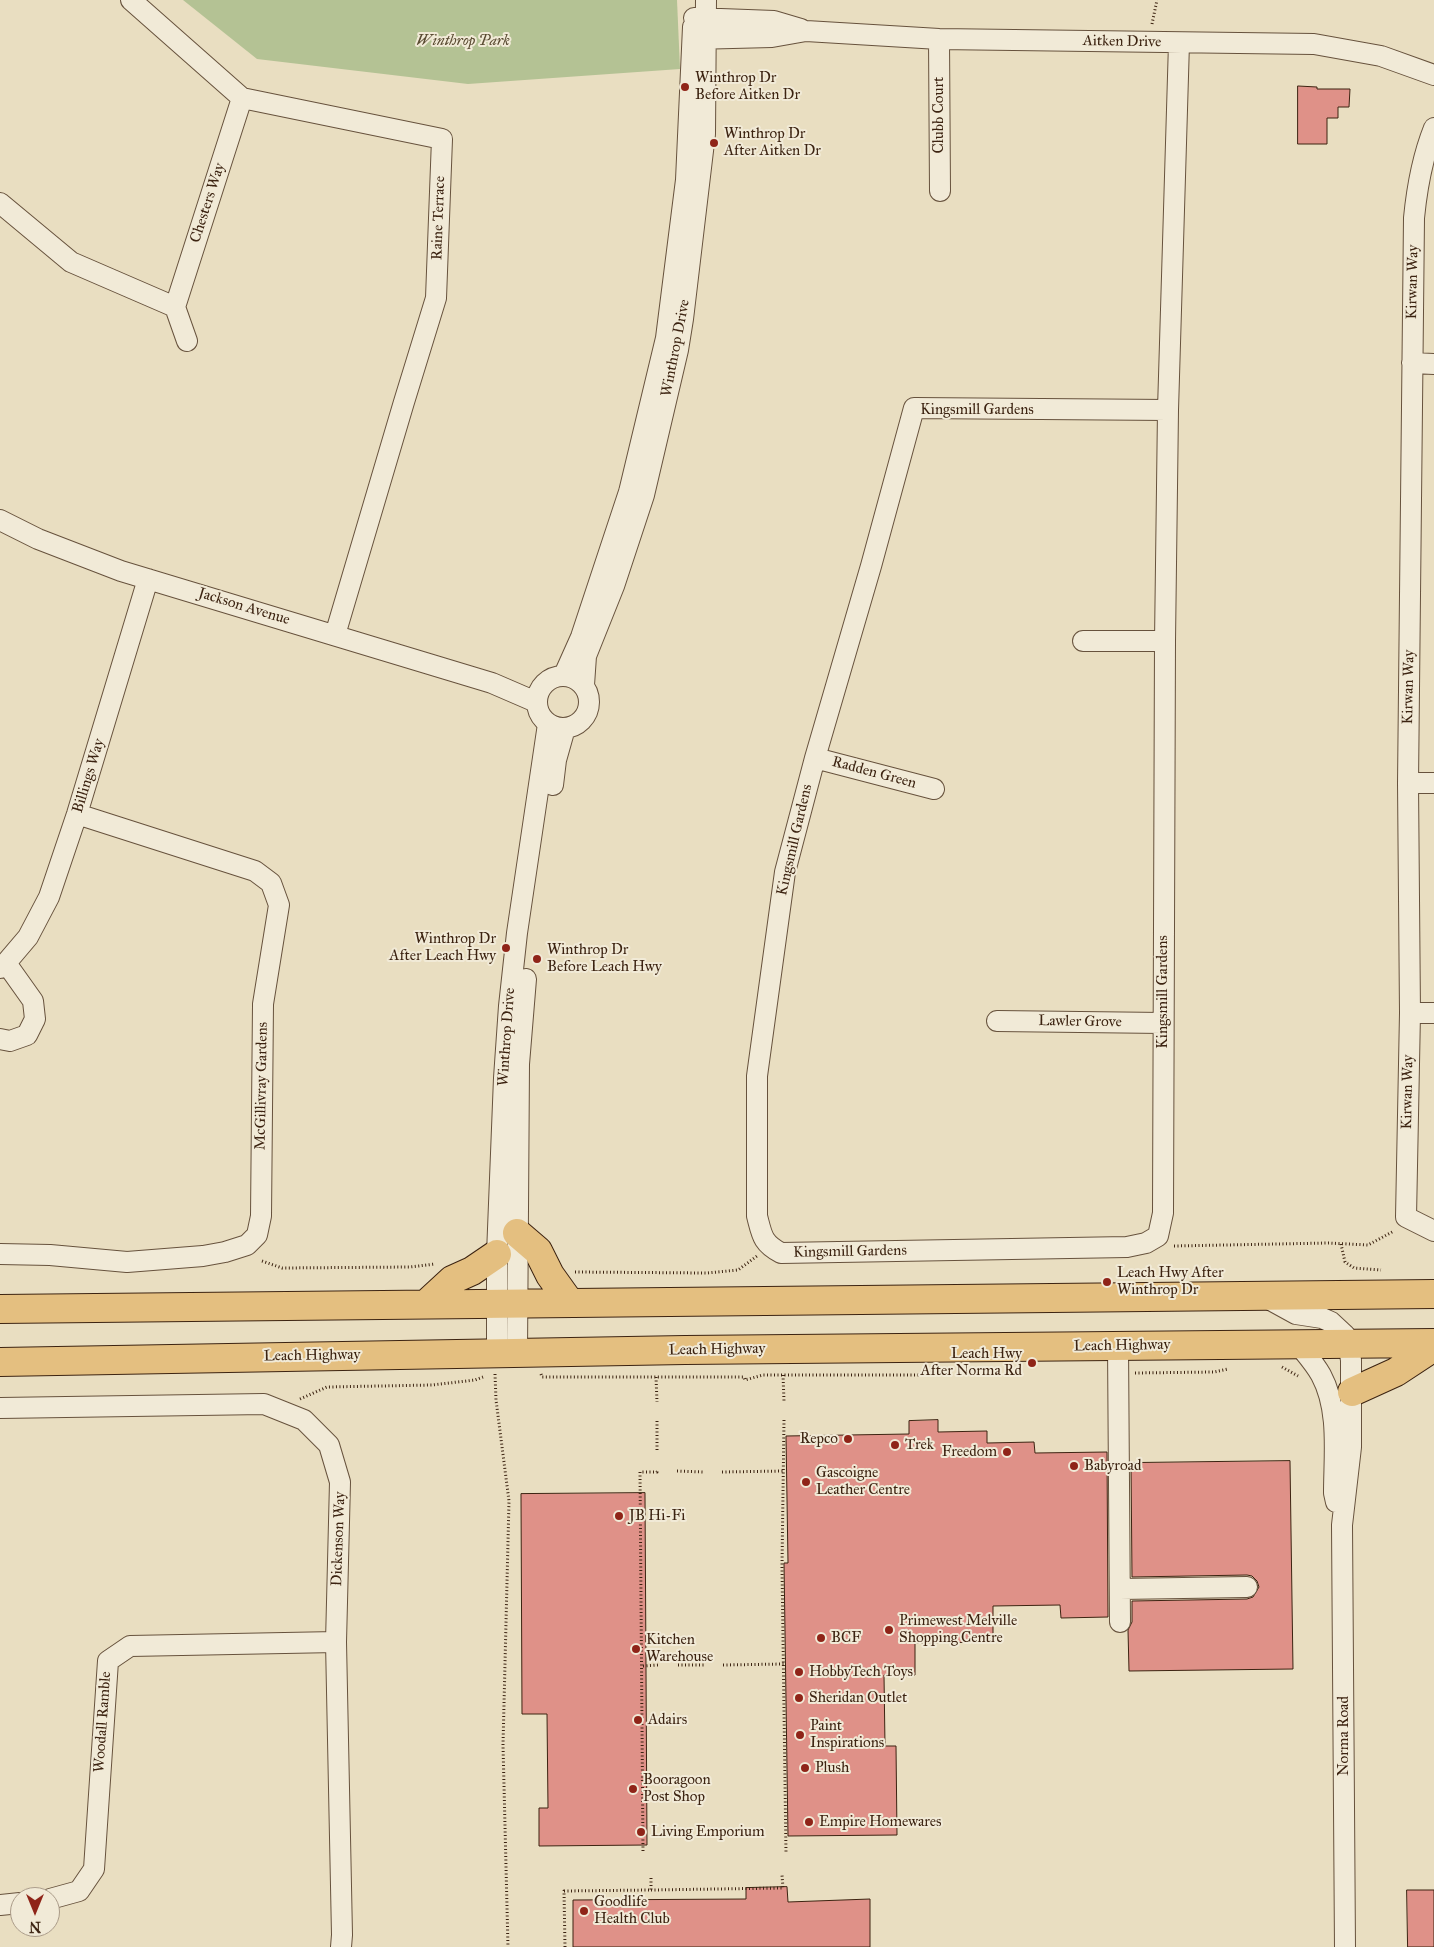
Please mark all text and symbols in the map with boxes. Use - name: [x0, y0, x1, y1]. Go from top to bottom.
- park label: Winthrop Park: [416, 32, 510, 50]
- street label: Aitken Drive: [1083, 32, 1161, 52]
- place label: Winthrop Dr Before Aitken Dr: [695, 69, 800, 104]
- street label: Clubb Court: [930, 77, 948, 153]
- marker: Winthrop Dr Before Aitken Dr: [679, 81, 691, 93]
- place label: Winthrop Dr After Aitken Dr: [724, 125, 821, 160]
- marker: Winthrop Dr After Aitken Dr: [708, 137, 720, 149]
- street label: Chesters Way: [187, 161, 229, 245]
- street label: Raine Terrace: [429, 176, 449, 260]
- street label: Kirwan Way: [1403, 245, 1423, 319]
- street label: Winthrop Drive: [658, 298, 694, 398]
- street label: Kingsmill Gardens: [920, 401, 1034, 419]
- street label: Jackson Avenue: [196, 585, 292, 629]
- street label: Kirwan Way: [1399, 650, 1419, 724]
- street label: Billings Way: [69, 737, 109, 815]
- street label: Radden Green: [830, 753, 918, 793]
- street label: Kingsmill Gardens: [773, 783, 817, 897]
- place label: Winthrop Dr After Leach Hwy: [389, 930, 496, 965]
- street label: Kingsmill Gardens: [1154, 935, 1172, 1049]
- place label: Winthrop Dr Before Leach Hwy: [547, 941, 662, 976]
- marker: Winthrop Dr After Leach Hwy: [500, 942, 512, 954]
- marker: Winthrop Dr Before Leach Hwy: [531, 953, 543, 965]
- street label: Winthrop Drive: [495, 987, 519, 1087]
- street label: Lawler Grove: [1038, 1012, 1122, 1032]
- street label: McGillivray Gardens: [252, 1022, 272, 1150]
- street label: Kirwan Way: [1398, 1055, 1418, 1129]
- street label: Kingsmill Gardens: [793, 1242, 907, 1262]
- place label: Leach Hwy After Winthrop Dr: [1117, 1264, 1224, 1299]
- marker: Leach Hwy After Winthrop Dr: [1101, 1276, 1113, 1288]
- street label: Leach Highway: [1073, 1336, 1171, 1356]
- street label: Leach Highway: [668, 1340, 766, 1360]
- place label: Leach Hwy After Norma Rd: [921, 1345, 1022, 1380]
- street label: Leach Highway: [263, 1346, 361, 1366]
- marker: Leach Hwy After Norma Rd: [1026, 1357, 1038, 1369]
- place label: Repco: [800, 1430, 838, 1448]
- marker: Repco: [842, 1433, 854, 1445]
- place label: Trek: [905, 1436, 934, 1454]
- marker: Trek: [889, 1439, 901, 1451]
- place label: Freedom: [942, 1443, 997, 1461]
- marker: Freedom: [1001, 1446, 1013, 1458]
- place label: Babyroad: [1084, 1457, 1141, 1475]
- marker: Babyroad: [1068, 1460, 1080, 1472]
- place label: Gascoigne Leather Centre: [816, 1464, 910, 1499]
- marker: Gascoigne Leather Centre: [800, 1476, 812, 1488]
- street label: Dickenson Way: [328, 1491, 350, 1587]
- place label: JB Hi-Fi: [629, 1507, 685, 1525]
- marker: JB Hi-Fi: [613, 1510, 625, 1522]
- place label: Primewest Melville Shopping Centre: [899, 1612, 1017, 1647]
- marker: Primewest Melville Shopping Centre: [883, 1624, 895, 1636]
- place label: BCF: [831, 1629, 861, 1647]
- place label: Kitchen Warehouse: [646, 1631, 713, 1666]
- marker: BCF: [815, 1632, 827, 1644]
- marker: Kitchen Warehouse: [630, 1643, 642, 1655]
- place label: HobbyTech Toys: [809, 1663, 913, 1681]
- marker: HobbyTech Toys: [793, 1666, 805, 1678]
- street label: Woodall Ramble: [90, 1671, 116, 1773]
- place label: Sheridan Outlet: [809, 1689, 907, 1707]
- marker: Sheridan Outlet: [793, 1692, 805, 1704]
- street label: Norma Road: [1335, 1696, 1353, 1776]
- place label: Adairs: [648, 1711, 687, 1729]
- marker: Adairs: [632, 1714, 644, 1726]
- place label: Paint Inspirations: [810, 1717, 884, 1752]
- marker: Paint Inspirations: [794, 1729, 806, 1741]
- place label: Plush: [815, 1759, 849, 1777]
- marker: Plush: [799, 1762, 811, 1774]
- place label: Booragoon Post Shop: [643, 1771, 711, 1806]
- marker: Booragoon Post Shop: [627, 1783, 639, 1795]
- place label: Empire Homewares: [819, 1813, 942, 1831]
- marker: Empire Homewares: [803, 1816, 815, 1828]
- place label: Living Emporium: [651, 1823, 764, 1841]
- marker: Living Emporium: [635, 1826, 647, 1838]
- north arrow: [10, 1887, 60, 1937]
- place label: Goodlife Health Club: [594, 1893, 670, 1928]
- marker: Goodlife Health Club: [578, 1905, 590, 1917]
- text: N: [29, 1918, 41, 1935]

